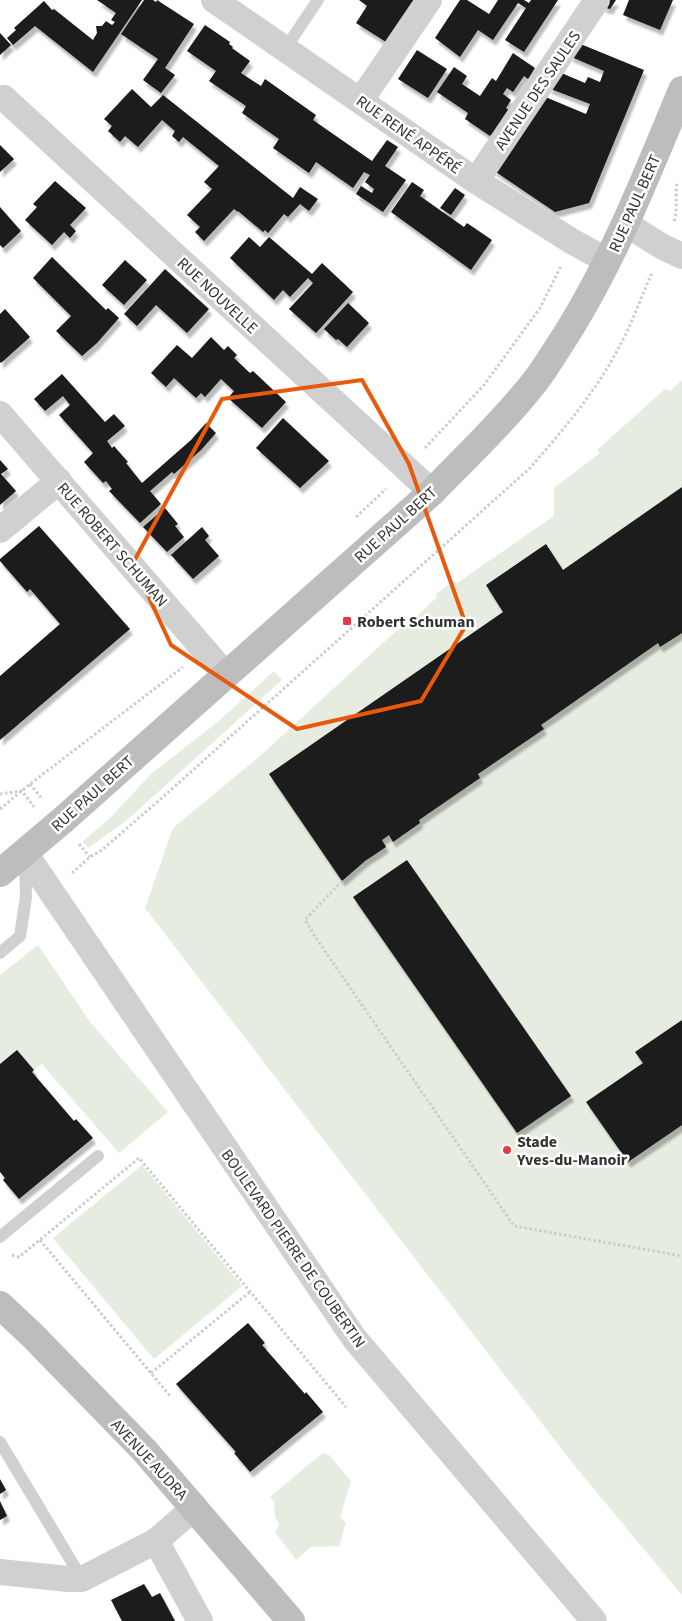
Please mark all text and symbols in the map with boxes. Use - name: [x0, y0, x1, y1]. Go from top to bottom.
- street label: AVENUE DES SAULES: [490, 27, 586, 155]
- street label: RUE RENÉ APPÉRÉ: [352, 90, 465, 179]
- street label: RUE PAUL BERT: [604, 151, 666, 256]
- street label: RUE NOUVELLE: [172, 253, 262, 339]
- street label: RUE ROBERT SCHUMAN: [52, 478, 173, 612]
- street label: RUE PAUL BERT: [350, 481, 442, 568]
- place label: Robert Schuman: [357, 611, 475, 633]
- marker: Robert Schuman: [341, 615, 353, 627]
- street label: RUE PAUL BERT: [47, 750, 139, 837]
- place label: Stade Yves-du-Manoir: [516, 1131, 628, 1171]
- marker: Stade Yves-du-Manoir: [501, 1144, 513, 1156]
- street label: BOULEVARD PIERRE DE COUBERTIN: [216, 1145, 370, 1352]
- street label: AVENUE AUDRA: [106, 1414, 193, 1505]

